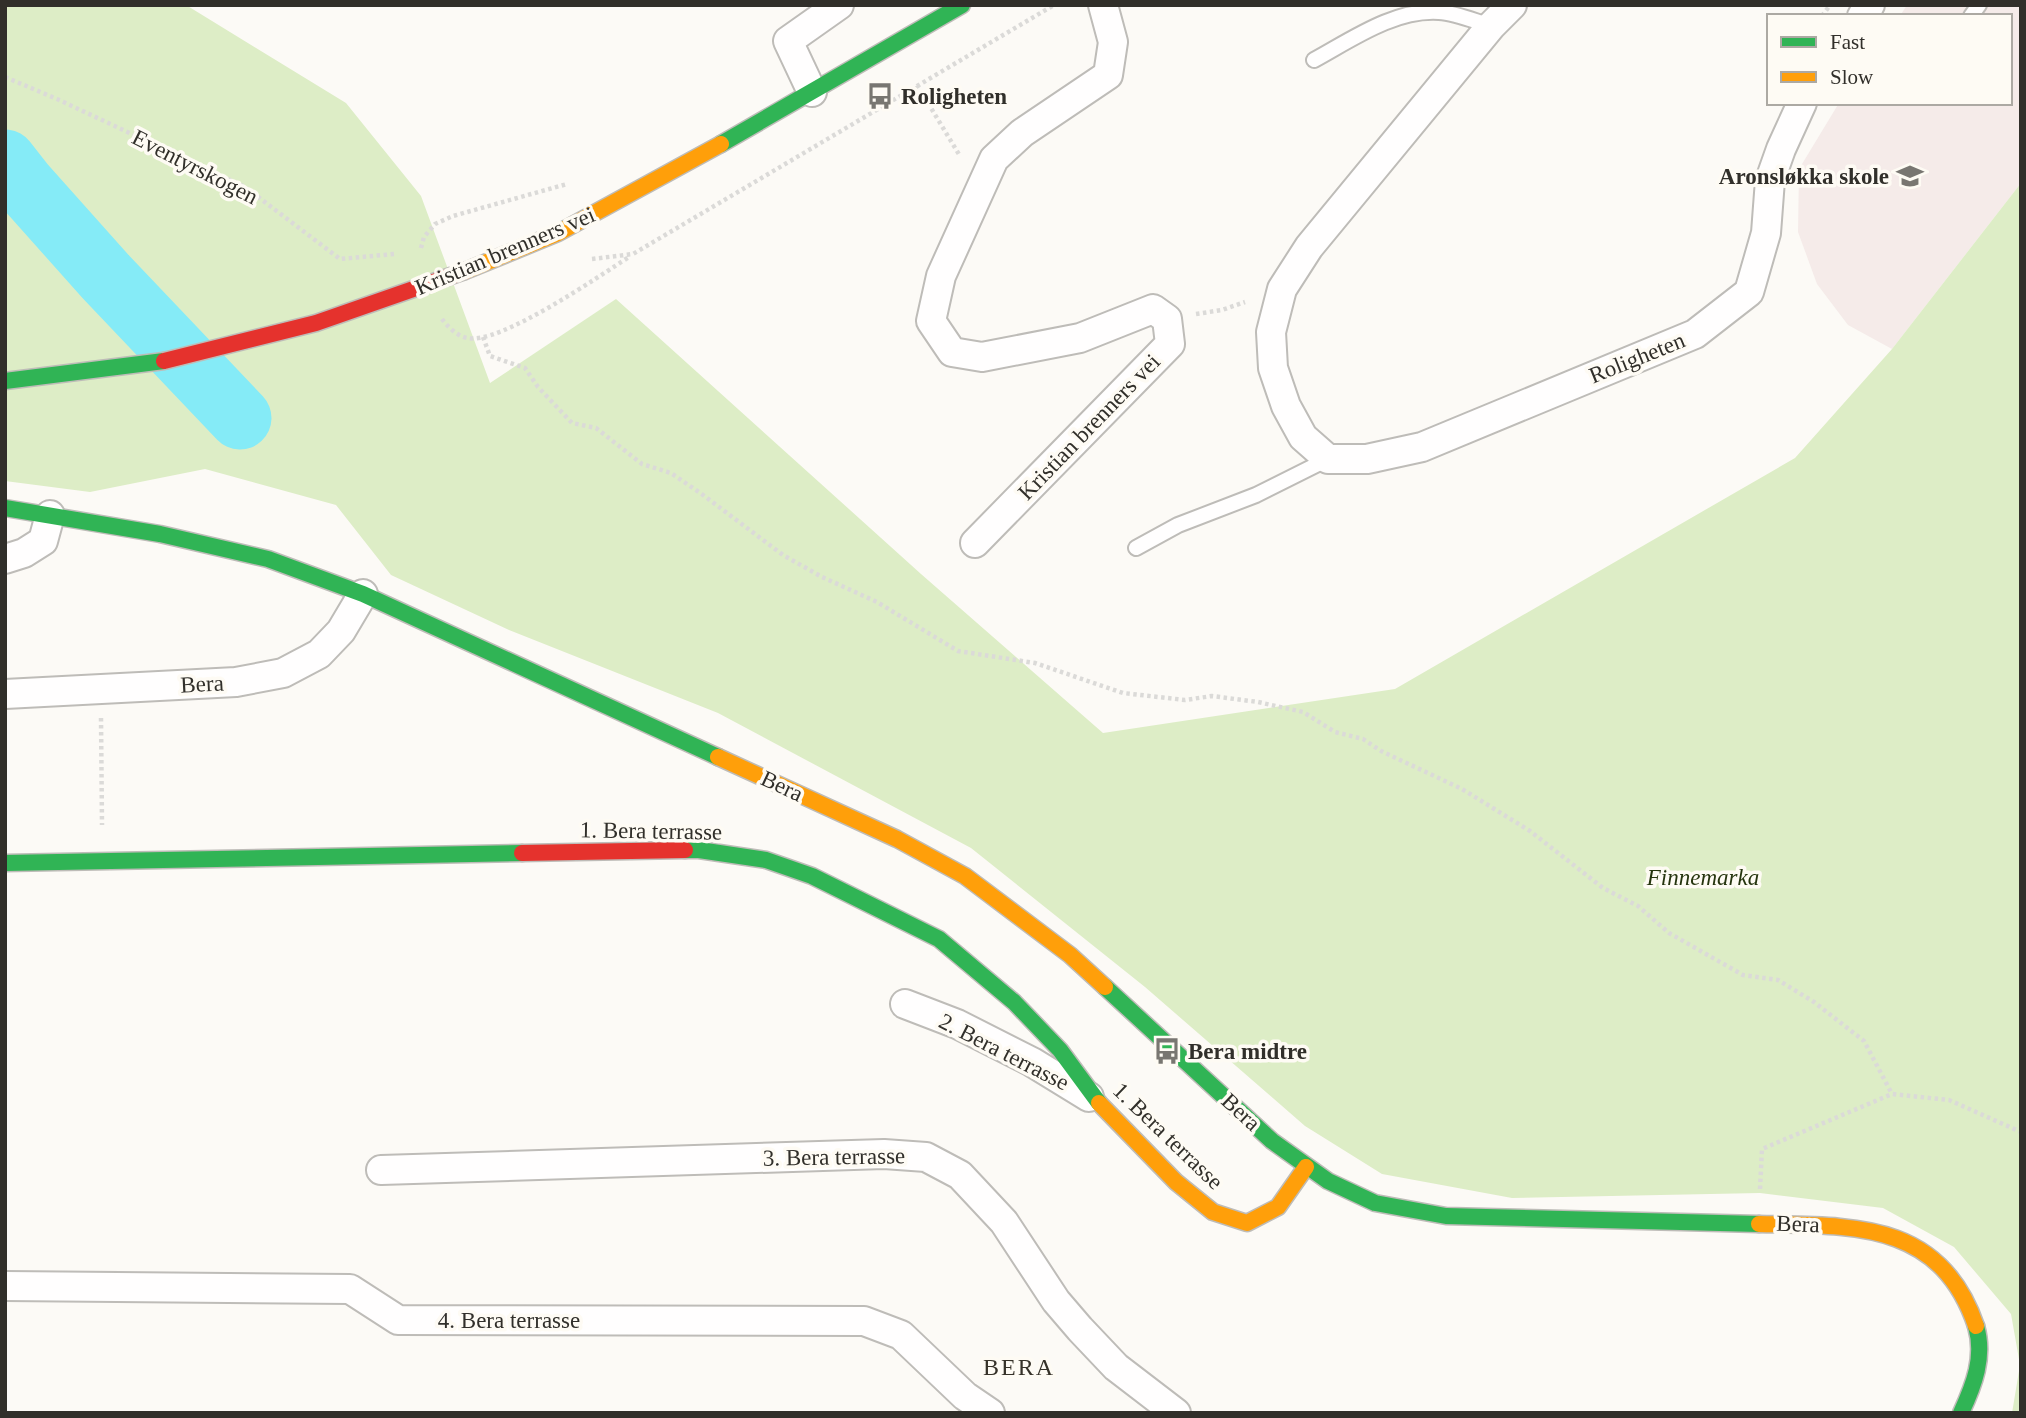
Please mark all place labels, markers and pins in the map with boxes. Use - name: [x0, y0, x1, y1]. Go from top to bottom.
- bus stop icon: Roligheten: [865, 81, 895, 111]
- place label: Roligheten: [901, 84, 1007, 109]
- school or university icon: Aronsløkka skole: [1895, 161, 1925, 191]
- place label: Aronsløkka skole: [1719, 164, 1889, 189]
- bus stop icon: Bera midtre: [1152, 1036, 1182, 1066]
- place label: Bera midtre: [1188, 1039, 1307, 1064]

